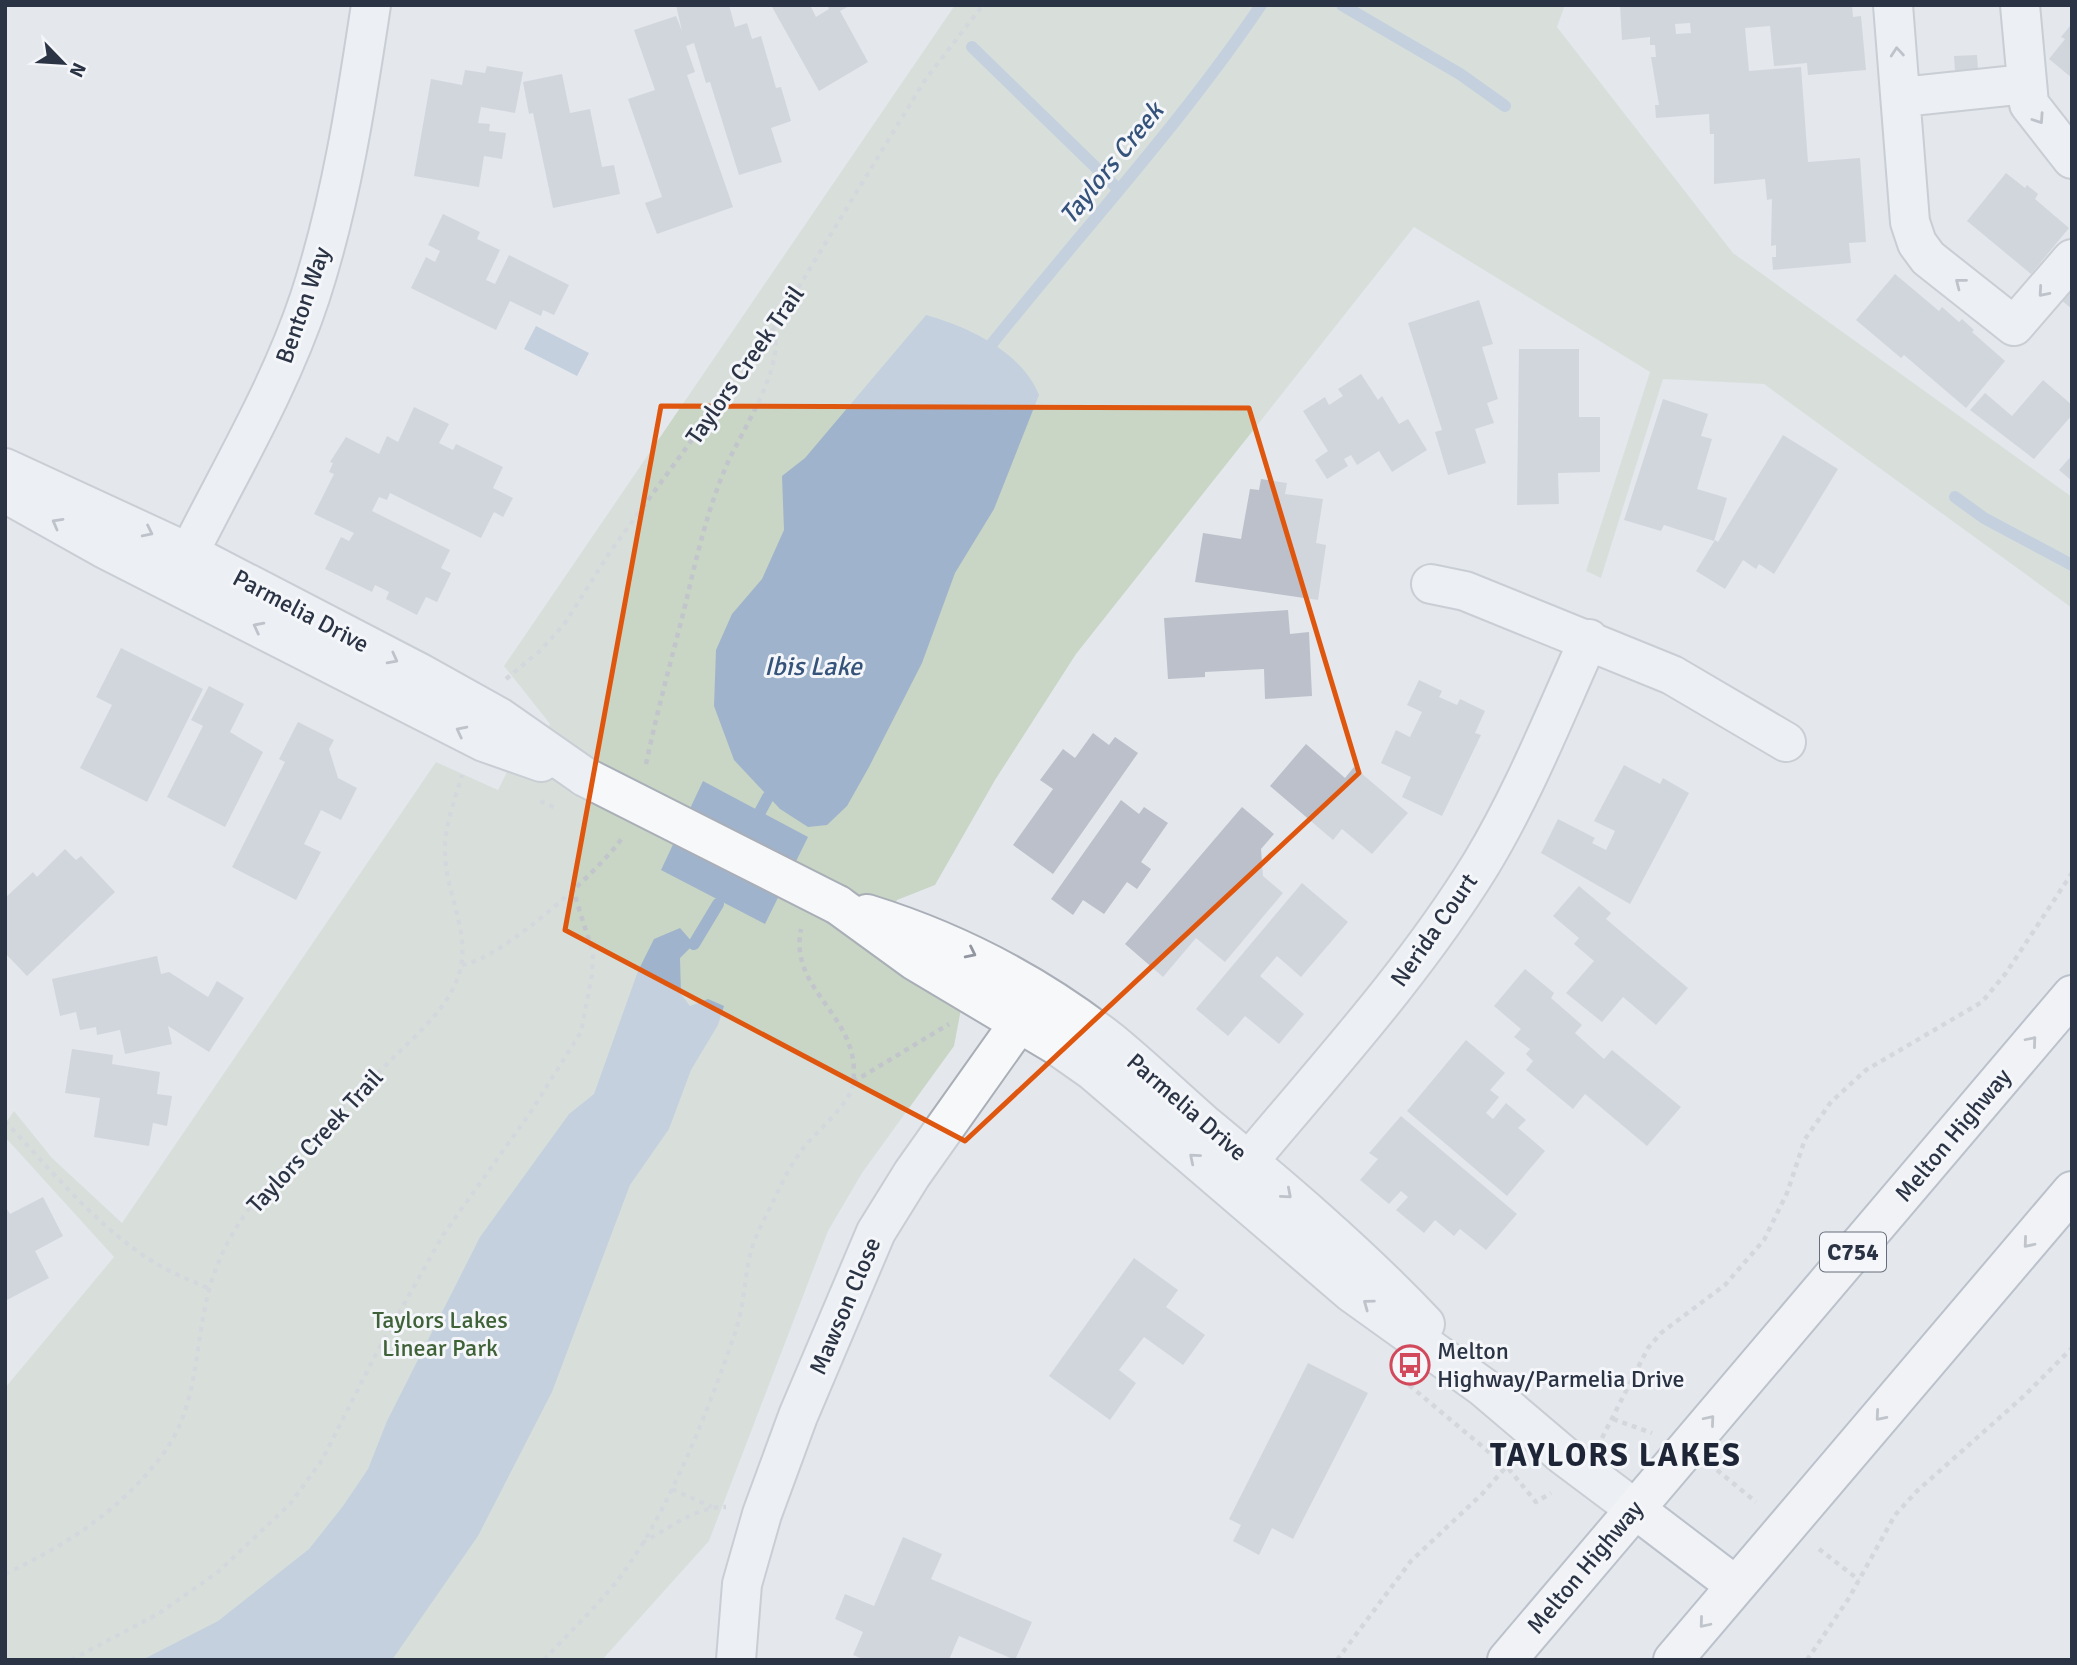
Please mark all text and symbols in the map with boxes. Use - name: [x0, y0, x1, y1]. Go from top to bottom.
- north arrow: [28, 28, 98, 98]
- one-way arrow: [1890, 46, 1905, 58]
- text: N: [64, 59, 91, 81]
- water label: Taylors Creek: [1053, 95, 1172, 231]
- one-way arrow: [2031, 111, 2043, 124]
- street label: Benton Way: [269, 243, 337, 367]
- one-way arrow: [1956, 279, 1968, 292]
- street label: Taylors Creek Trail: [679, 280, 811, 450]
- one-way arrow: [2039, 284, 2051, 297]
- one-way arrow: [51, 517, 64, 531]
- one-way arrow: [141, 524, 153, 538]
- street label: Parmelia Drive: [228, 563, 374, 659]
- one-way arrow: [253, 622, 266, 636]
- one-way arrow: [386, 651, 398, 665]
- water label: Ibis Lake: [764, 651, 864, 683]
- one-way arrow: [456, 725, 468, 739]
- street label: Nerida Court: [1384, 867, 1484, 993]
- one-way arrow: [964, 944, 976, 958]
- one-way arrow: [2024, 1037, 2036, 1050]
- street label: Parmelia Drive: [1121, 1047, 1253, 1167]
- street label: Melton Highway: [1888, 1062, 2018, 1208]
- street label: Taylors Creek Trail: [240, 1063, 390, 1219]
- one-way arrow: [1189, 1154, 1202, 1166]
- one-way arrow: [1279, 1186, 1292, 1198]
- road number: C754: [1820, 1232, 1886, 1272]
- street label: Mawson Close: [803, 1233, 887, 1379]
- one-way arrow: [2024, 1235, 2036, 1248]
- one-way arrow: [1363, 1300, 1376, 1312]
- park label: Taylors Lakes Linear Park: [372, 1305, 508, 1363]
- place label: Melton Highway/Parmelia Drive: [1437, 1336, 1684, 1394]
- bus stop icon: Melton Highway/Parmelia Drive: [1389, 1344, 1431, 1386]
- one-way arrow: [1876, 1408, 1888, 1421]
- one-way arrow: [1702, 1415, 1714, 1428]
- district label: TAYLORS LAKES: [1490, 1436, 1742, 1475]
- street label: Melton Highway: [1520, 1494, 1650, 1640]
- one-way arrow: [1700, 1614, 1712, 1627]

